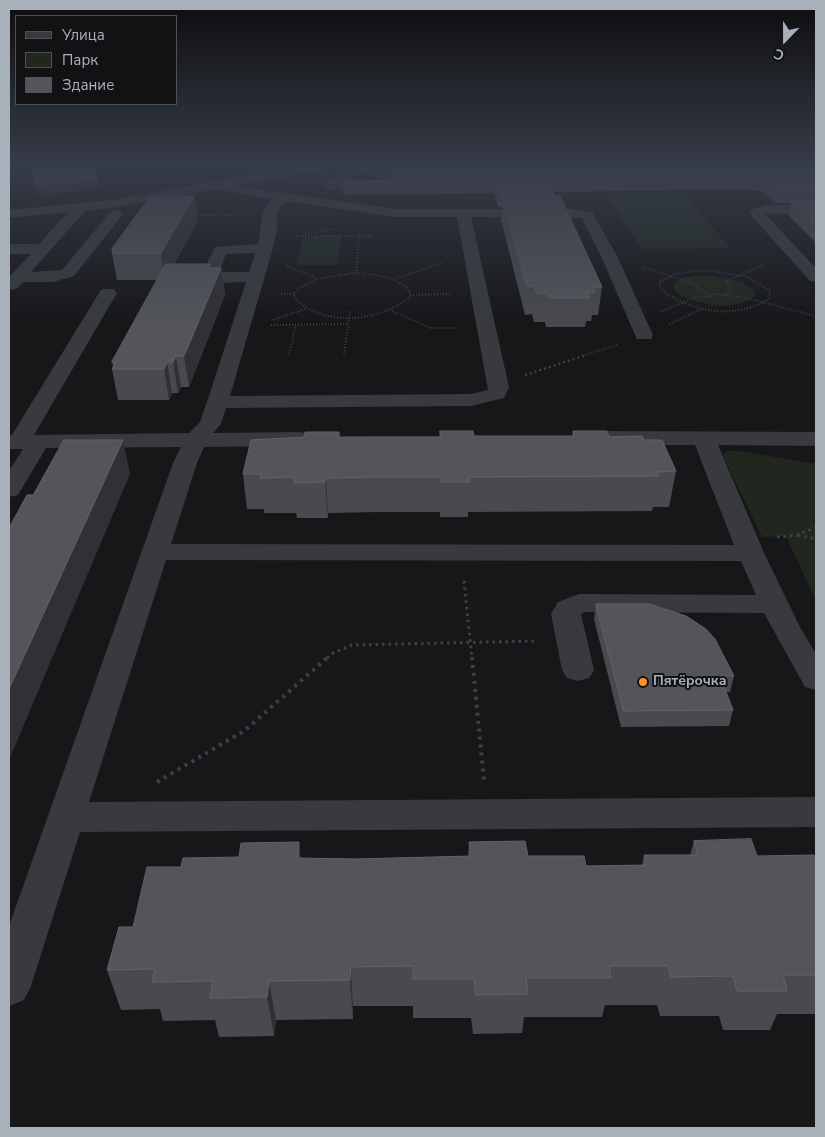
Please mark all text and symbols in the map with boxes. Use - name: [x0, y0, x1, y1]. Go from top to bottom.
- legend: [15, 15, 178, 105]
- north arrow: [760, 15, 810, 65]
- text: Улица: [62, 25, 105, 45]
- text: С: [771, 44, 787, 65]
- text: Парк: [62, 50, 98, 70]
- text: Здание: [62, 75, 114, 95]
- place label: Пятёрочка: [653, 674, 726, 690]
- marker: Пятёрочка: [637, 676, 649, 688]

